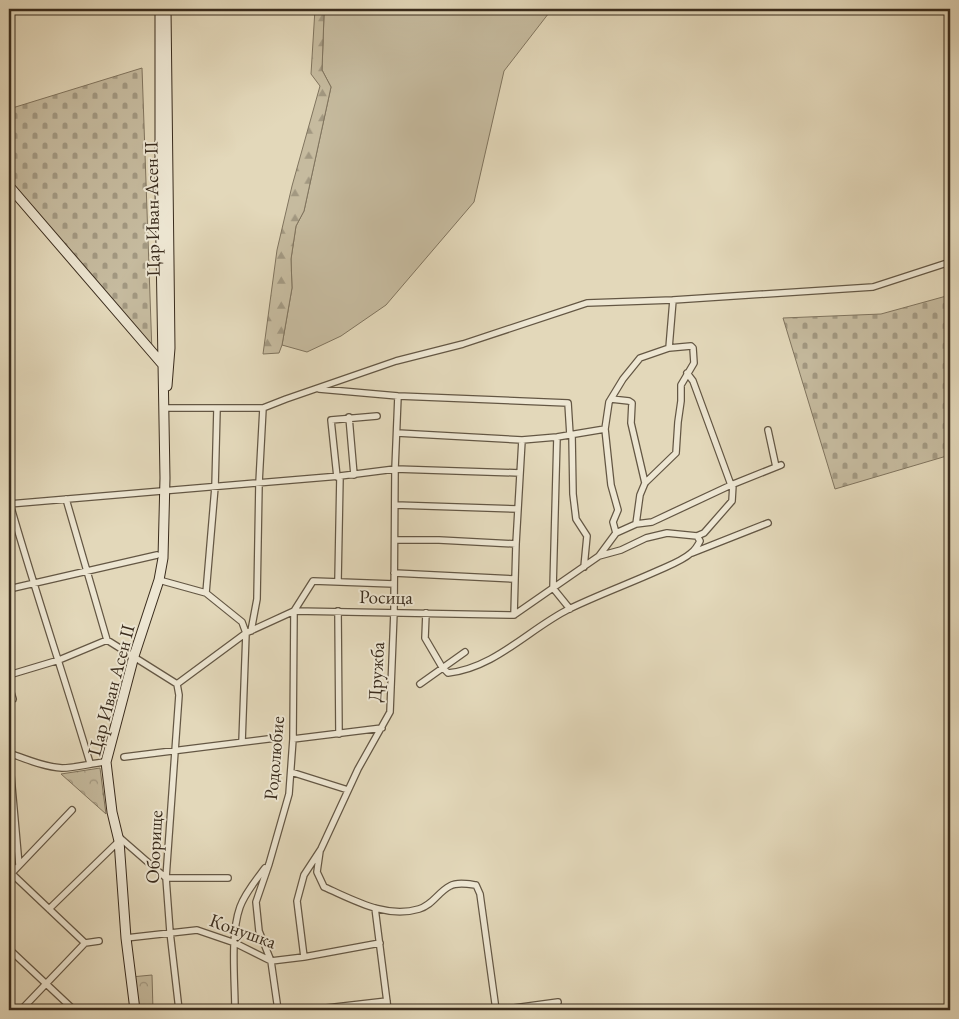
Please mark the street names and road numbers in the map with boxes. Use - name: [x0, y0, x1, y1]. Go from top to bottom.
- street label: Цар Иван Асен II: [138, 141, 166, 277]
- street label: Росица: [359, 584, 414, 610]
- street label: Цар Иван Асен II: [81, 621, 141, 759]
- street label: Дружба: [362, 641, 390, 703]
- street label: Родолюбие: [258, 715, 290, 801]
- street label: Оборище: [140, 810, 168, 884]
- street label: Конушка: [206, 907, 280, 955]

